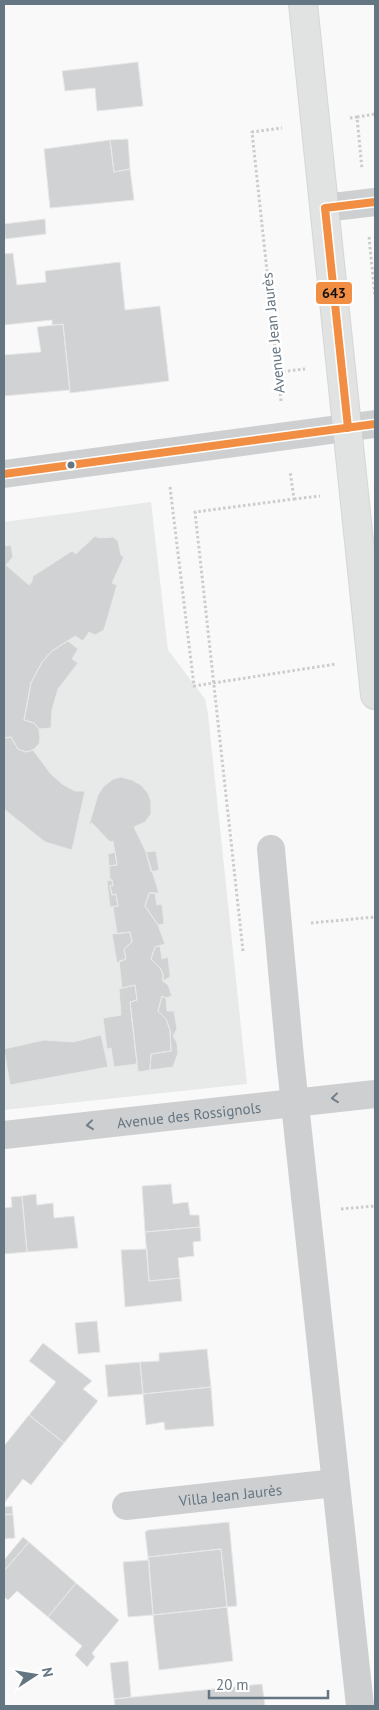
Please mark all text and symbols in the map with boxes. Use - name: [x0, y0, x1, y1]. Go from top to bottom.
- street label: Avenue Jean Jaurès: [257, 272, 289, 394]
- line badge: 643: [315, 281, 353, 305]
- text: 643: [322, 284, 346, 302]
- unlabelled marker: [66, 460, 76, 470]
- one-way arrow: [331, 1092, 339, 1103]
- street label: Avenue des Rossignols: [116, 1097, 262, 1132]
- one-way arrow: [86, 1119, 94, 1130]
- street label: Villa Jean Jaurès: [177, 1479, 283, 1510]
- north arrow: [10, 1650, 60, 1700]
- text: N: [38, 1666, 57, 1679]
- scale bar: [209, 1668, 328, 1700]
- text: 20 m: [216, 1675, 249, 1694]

